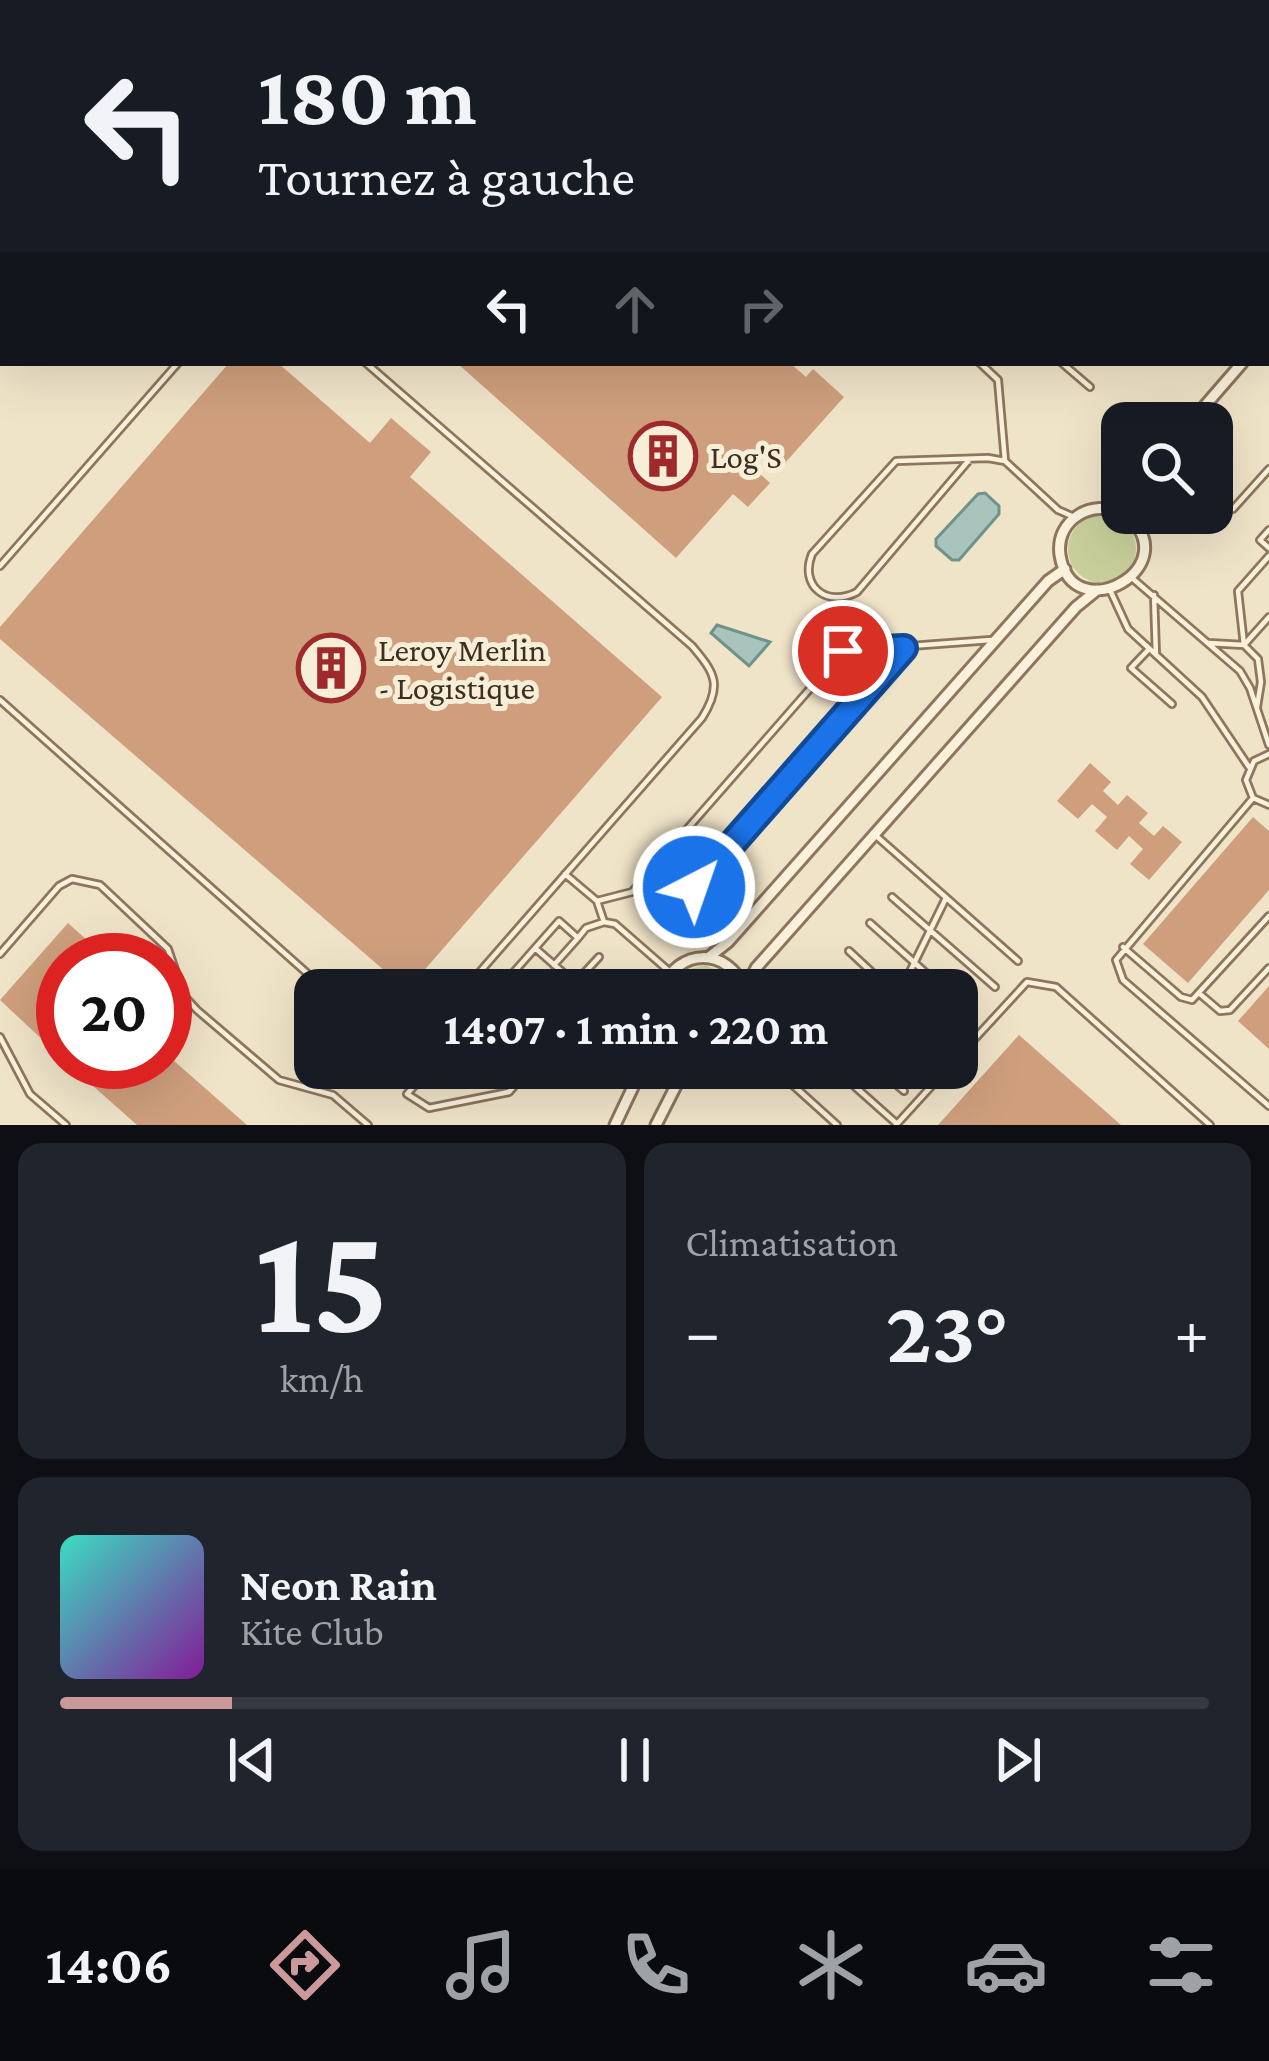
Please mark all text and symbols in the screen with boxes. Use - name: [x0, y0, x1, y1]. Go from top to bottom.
- icon: left: [60, 48, 216, 204]
- text: 180 m: [258, 49, 477, 142]
- text: Tournez à gauche: [258, 147, 635, 207]
- icon: left: [476, 276, 542, 342]
- icon: ahead: [602, 276, 668, 342]
- icon: right: [728, 276, 794, 342]
- map controls: [1101, 402, 1233, 534]
- button: search: [1101, 402, 1233, 534]
- building icon: Log'S: [628, 421, 698, 491]
- place label: Log'S: [710, 438, 782, 475]
- pin: [792, 600, 894, 702]
- icon: arrive: [810, 618, 876, 684]
- place label: Leroy Merlin - Logistique: [378, 631, 546, 706]
- building icon: Leroy Merlin - Logistique: [296, 633, 366, 703]
- position arrow: [631, 824, 757, 950]
- speed limit sign: 20: [36, 933, 192, 1089]
- text: 14:07 · 1 min · 220 m: [444, 1004, 828, 1054]
- text: 15: [254, 1192, 389, 1366]
- text: Climatisation: [686, 1221, 898, 1264]
- text: 23°: [886, 1281, 1009, 1381]
- text: −: [686, 1295, 720, 1368]
- text: +: [1174, 1295, 1209, 1368]
- text: km/h: [280, 1357, 364, 1400]
- text: Neon Rain: [240, 1560, 437, 1610]
- text: Kite Club: [240, 1610, 384, 1653]
- icon: previous: [219, 1727, 285, 1793]
- icon: pause: [602, 1727, 668, 1793]
- icon: next: [985, 1727, 1051, 1793]
- icon: directions: [263, 1923, 347, 2007]
- icon: music: [439, 1923, 523, 2007]
- icon: phone: [614, 1923, 698, 2007]
- icon: climate: [789, 1923, 873, 2007]
- icon: car: [964, 1923, 1048, 2007]
- icon: filters: [1139, 1923, 1223, 2007]
- text: 14:06: [46, 1935, 172, 1995]

